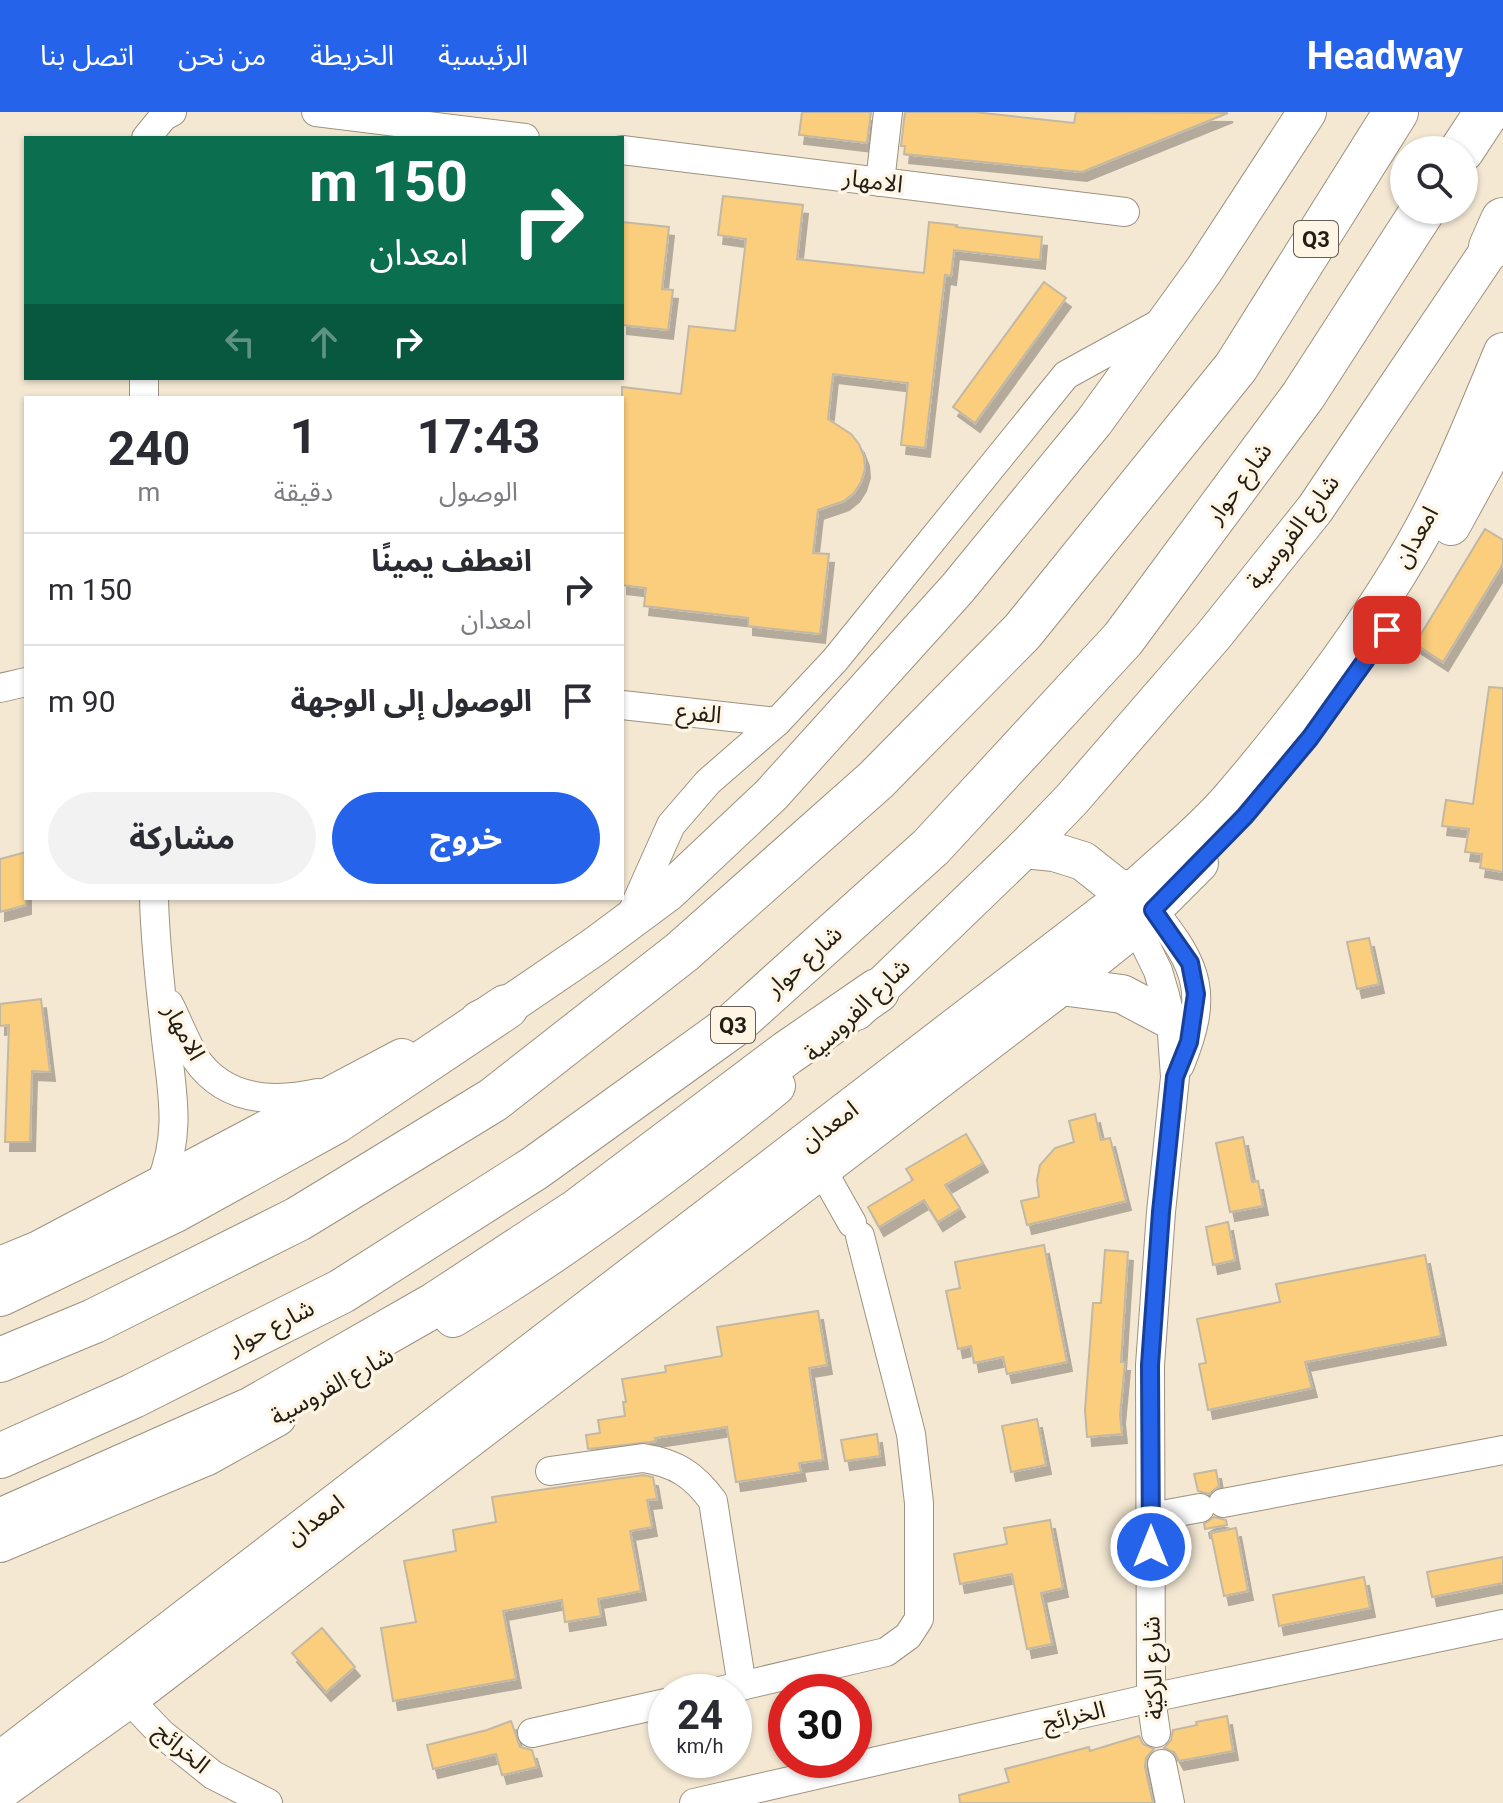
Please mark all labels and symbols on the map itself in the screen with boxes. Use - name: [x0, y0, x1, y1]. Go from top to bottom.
- street label: الامهار: [840, 163, 905, 199]
- road number: Q3: [1294, 221, 1338, 257]
- street label: شارع حوار: [1200, 437, 1280, 531]
- street label: شارع الفروسية: [1241, 469, 1348, 597]
- street label: امعدان: [1388, 501, 1444, 573]
- pin: [1353, 596, 1421, 664]
- street label: الفرع: [675, 697, 723, 732]
- street label: شارع حوار: [759, 920, 850, 1005]
- street label: شارع الفروسية: [798, 953, 918, 1070]
- street label: الامهار: [157, 998, 211, 1065]
- road number: Q3: [711, 1007, 755, 1043]
- street label: امعدان: [794, 1095, 864, 1157]
- street label: شارع حوار: [222, 1293, 320, 1364]
- street label: شارع الفروسية: [266, 1341, 400, 1434]
- street label: امعدان: [280, 1489, 350, 1551]
- position arrow: [1109, 1505, 1193, 1589]
- street label: شارع الركيّة: [1137, 1616, 1172, 1720]
- speed limit sign: 30: [768, 1674, 872, 1778]
- street label: الخرائج: [1040, 1695, 1109, 1740]
- street label: الخرائج: [147, 1717, 215, 1782]

